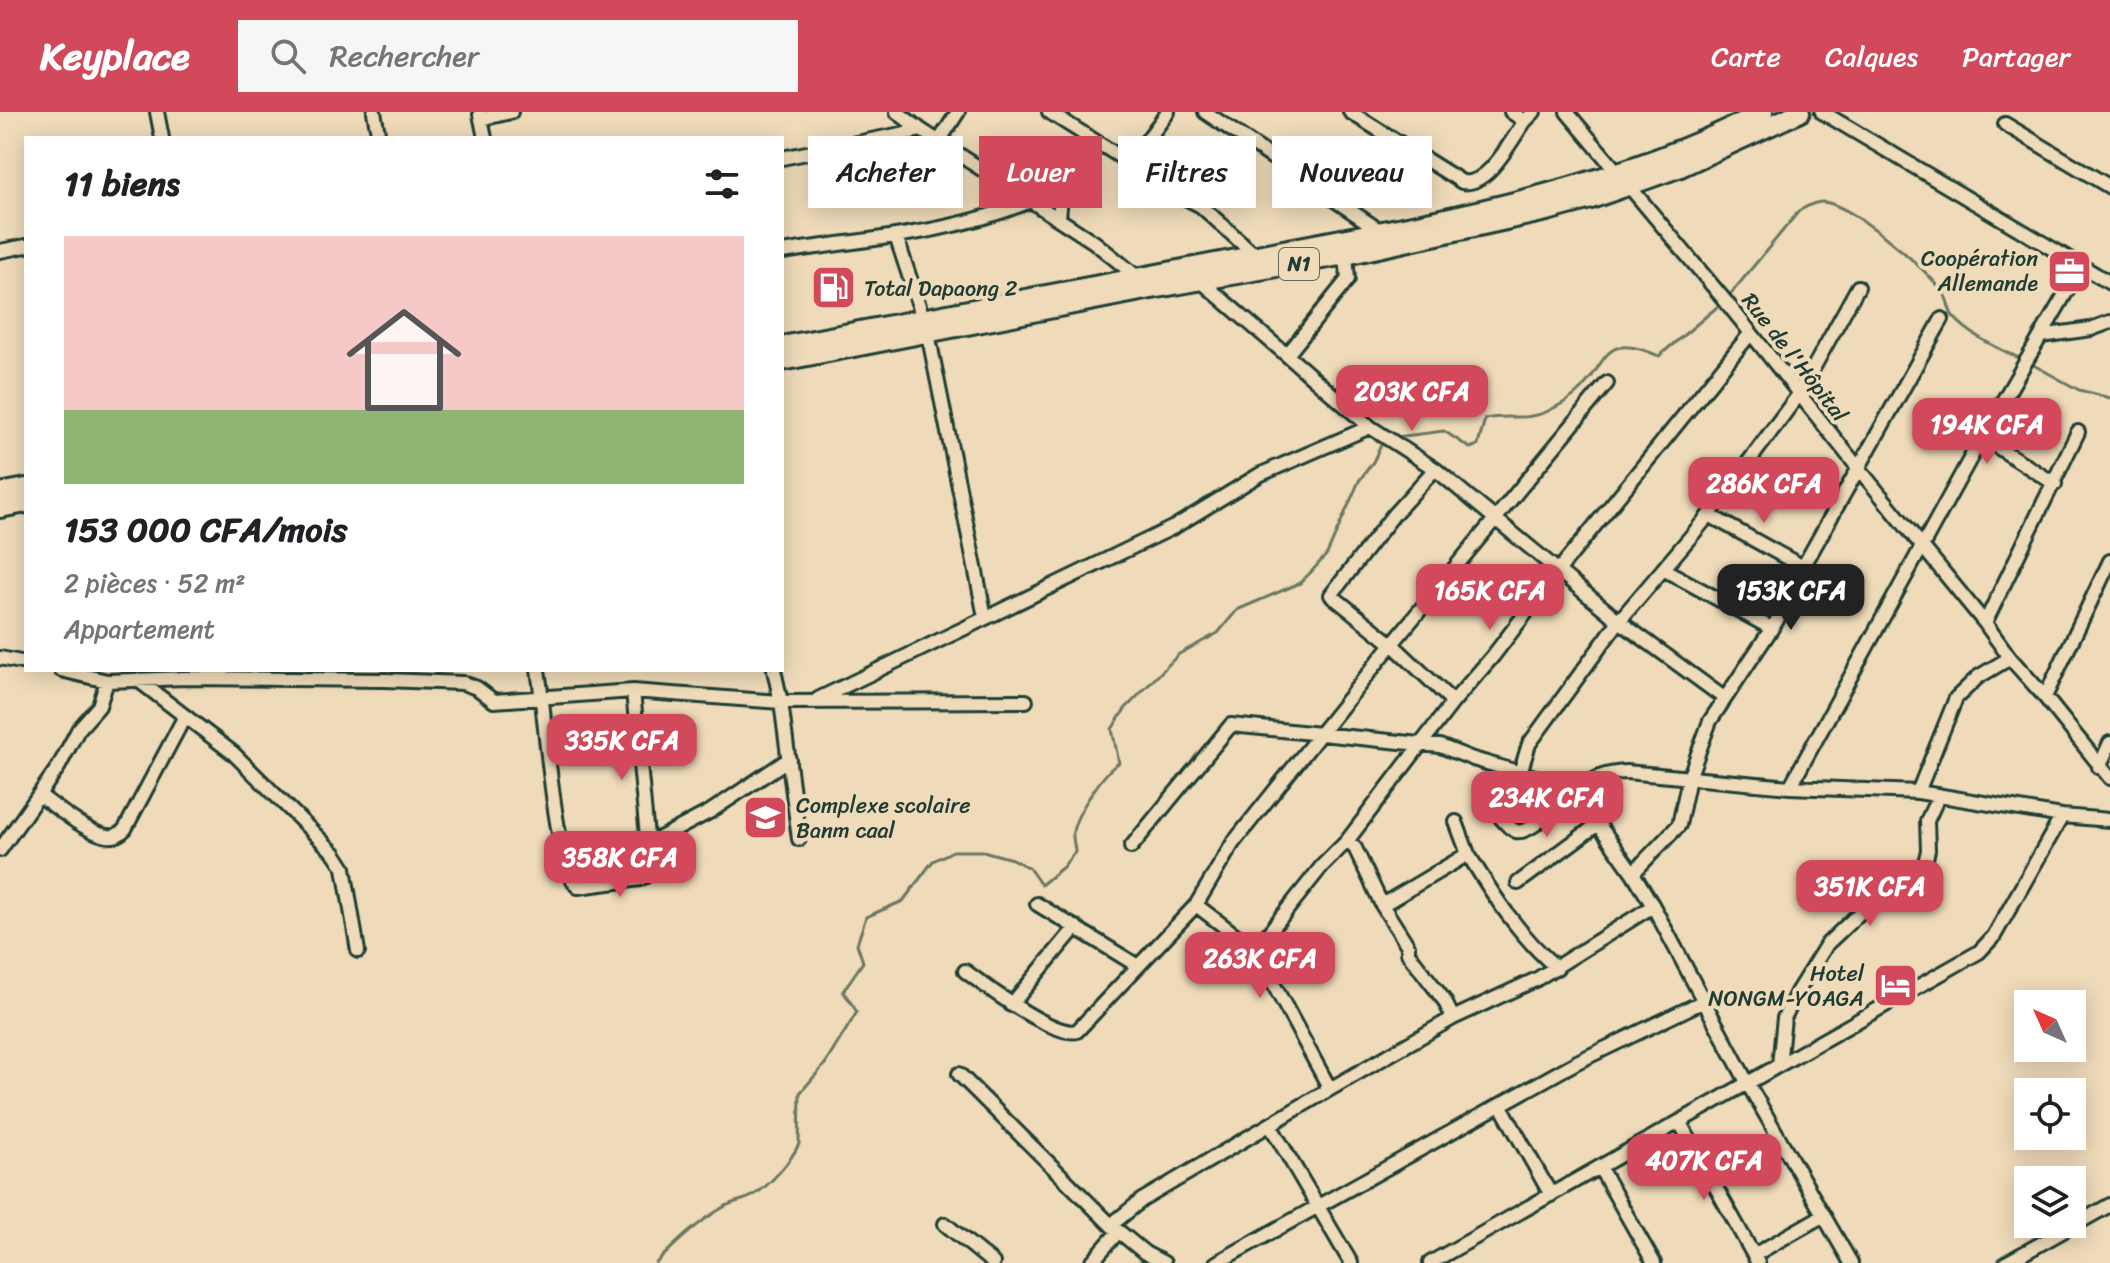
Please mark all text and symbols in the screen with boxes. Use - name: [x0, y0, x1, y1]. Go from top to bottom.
- search box: [238, 20, 798, 92]
- text: Keyplace: [40, 23, 190, 90]
- text: Rechercher: [330, 29, 479, 83]
- text: Carte: [1711, 32, 1781, 81]
- text: Calques: [1825, 32, 1918, 81]
- text: Partager: [1962, 32, 2070, 81]
- icon: search: [266, 34, 310, 78]
- chip: Acheter: [808, 136, 963, 208]
- chip: Louer: [979, 136, 1102, 208]
- chip: Filtres: [1118, 136, 1256, 208]
- chip: Nouveau: [1272, 136, 1432, 208]
- text: 11 biens: [64, 154, 180, 214]
- icon: filters: [700, 162, 744, 206]
- place label: Coopération Allemande: [1921, 239, 2038, 303]
- office icon: Coopération Allemande: [2045, 247, 2093, 295]
- road number: N1: [1279, 248, 1319, 280]
- fuel station icon: Total Dapaong 2: [809, 264, 857, 312]
- place label: Total Dapaong 2: [864, 269, 1018, 308]
- street label: Rue de l'Hôpital: [1732, 284, 1859, 431]
- icon: home: [332, 288, 476, 432]
- pin: 203K CFA: [1329, 365, 1495, 433]
- text: 203K CFA: [1354, 368, 1470, 414]
- pin: 194K CFA: [1904, 398, 2070, 466]
- text: 194K CFA: [1930, 401, 2044, 447]
- pin: 286K CFA: [1681, 457, 1847, 525]
- text: 286K CFA: [1706, 460, 1822, 506]
- text: 153 000 CFA/mois: [64, 500, 348, 560]
- text: 2 pièces · 52 m²: [64, 560, 245, 606]
- pin: 165K CFA: [1407, 564, 1573, 632]
- pin: 153K CFA: [1708, 564, 1874, 632]
- text: 165K CFA: [1434, 567, 1546, 613]
- text: 153K CFA: [1735, 567, 1847, 613]
- text: Appartement: [64, 606, 215, 652]
- pin: 335K CFA: [539, 714, 705, 782]
- text: 335K CFA: [565, 717, 679, 763]
- pin: 234K CFA: [1464, 771, 1630, 839]
- text: 234K CFA: [1489, 774, 1605, 820]
- place label: Complexe scolaire Banm caal: [796, 786, 971, 850]
- school or university icon: Complexe scolaire Banm caal: [741, 794, 789, 842]
- pin: 358K CFA: [537, 831, 703, 899]
- text: 358K CFA: [562, 834, 678, 880]
- pin: 351K CFA: [1787, 860, 1953, 928]
- text: 351K CFA: [1814, 863, 1926, 909]
- pin: 263K CFA: [1177, 932, 1343, 1000]
- text: 263K CFA: [1203, 935, 1317, 981]
- place label: Hotel NONGM-YOAGA: [1708, 954, 1865, 1018]
- hotel icon: Hotel NONGM-YOAGA: [1871, 962, 1919, 1010]
- north arrow: [2014, 990, 2086, 1062]
- map controls: [2014, 990, 2086, 1238]
- button: locate: [2014, 1078, 2086, 1150]
- pin: 407K CFA: [1621, 1134, 1787, 1202]
- text: 407K CFA: [1645, 1137, 1763, 1183]
- button: layers: [2014, 1166, 2086, 1238]

